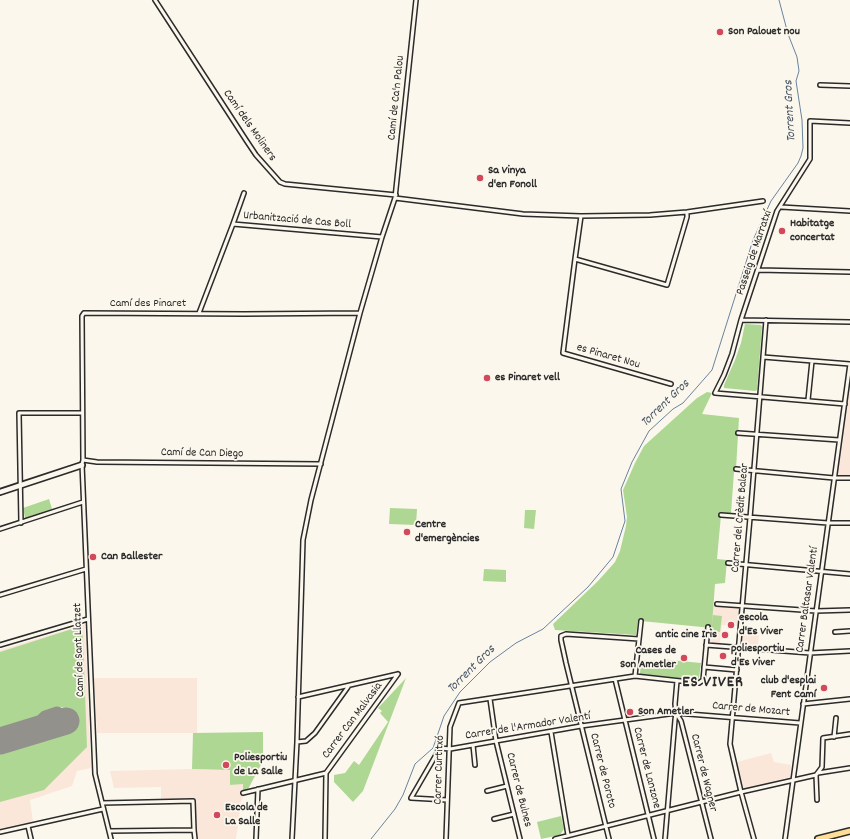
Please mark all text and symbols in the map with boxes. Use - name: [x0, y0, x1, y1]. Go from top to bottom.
- place label: Son Palouet nou: [728, 25, 800, 39]
- marker: Son Palouet nou: [715, 27, 725, 37]
- street label: Camí de Ca'n Palou: [385, 55, 409, 141]
- water label: Torrent Gros: [782, 80, 800, 142]
- street label: Camí dels Moliners: [219, 87, 279, 165]
- place label: Sa Vinya d'en Fonoll: [488, 164, 537, 192]
- marker: Sa Vinya d'en Fonoll: [475, 173, 485, 183]
- street label: Urbanització de Cas Boll: [242, 209, 352, 233]
- street label: Passeig de Marratxí: [734, 209, 776, 297]
- place label: Habitatge concertat: [790, 217, 835, 245]
- marker: Habitatge concertat: [777, 226, 787, 236]
- street label: Camí des Pinaret: [110, 297, 186, 311]
- street label: es Pinaret Nou: [575, 341, 641, 373]
- place label: es Pinaret vell: [495, 371, 560, 385]
- marker: es Pinaret vell: [482, 373, 492, 383]
- water label: Torrent Gros: [638, 377, 694, 431]
- street label: Camí de Can Diego: [161, 446, 243, 462]
- street label: Carrer del Crèdit Balear: [729, 463, 753, 573]
- place label: Centre d'emergències: [415, 518, 480, 546]
- marker: Centre d'emergències: [402, 527, 412, 537]
- street label: Carrer Baltasar Valentí: [793, 546, 823, 654]
- place label: Can Ballester: [101, 550, 162, 564]
- marker: Can Ballester: [88, 552, 98, 562]
- street label: Camí de Sant Llatzet: [71, 603, 89, 697]
- place label: escola d'Es Viver: [739, 611, 783, 639]
- marker: escola d'Es Viver: [726, 620, 736, 630]
- place label: antic cine Iris: [656, 628, 717, 642]
- marker: antic cine Iris: [720, 630, 730, 640]
- place label: poliesportiu d'Es Viver: [731, 642, 784, 670]
- water label: Torrent Gros: [445, 643, 499, 697]
- place label: Cases de Son Ametler: [620, 644, 676, 672]
- marker: poliesportiu d'Es Viver: [718, 651, 728, 661]
- marker: Cases de Son Ametler: [679, 653, 689, 663]
- district label: ES VIVER: [682, 674, 744, 694]
- place label: club d'esplai Fent Camí: [761, 674, 816, 702]
- street label: Carrer Can Malvasia: [320, 680, 386, 762]
- marker: club d'esplai Fent Camí: [819, 683, 829, 693]
- street label: Carrer de Mozart: [712, 699, 790, 721]
- place label: Son Ametler: [638, 705, 694, 719]
- marker: Son Ametler: [625, 707, 635, 717]
- street label: Carrer de l'Armador Valentí: [464, 710, 592, 744]
- street label: Carrer de Lanzone: [629, 726, 663, 810]
- street label: Carrer de Poroto: [586, 732, 618, 810]
- street label: Carrer de Wagner: [686, 733, 720, 813]
- street label: Carrer Curtitxó: [432, 735, 448, 805]
- place label: Poliesportiu de La Salle: [234, 751, 287, 779]
- street label: Carrer de Bulnes: [502, 751, 534, 829]
- marker: Poliesportiu de La Salle: [221, 760, 231, 770]
- place label: Escola de La Salle: [225, 801, 268, 829]
- marker: Escola de La Salle: [212, 810, 222, 820]

